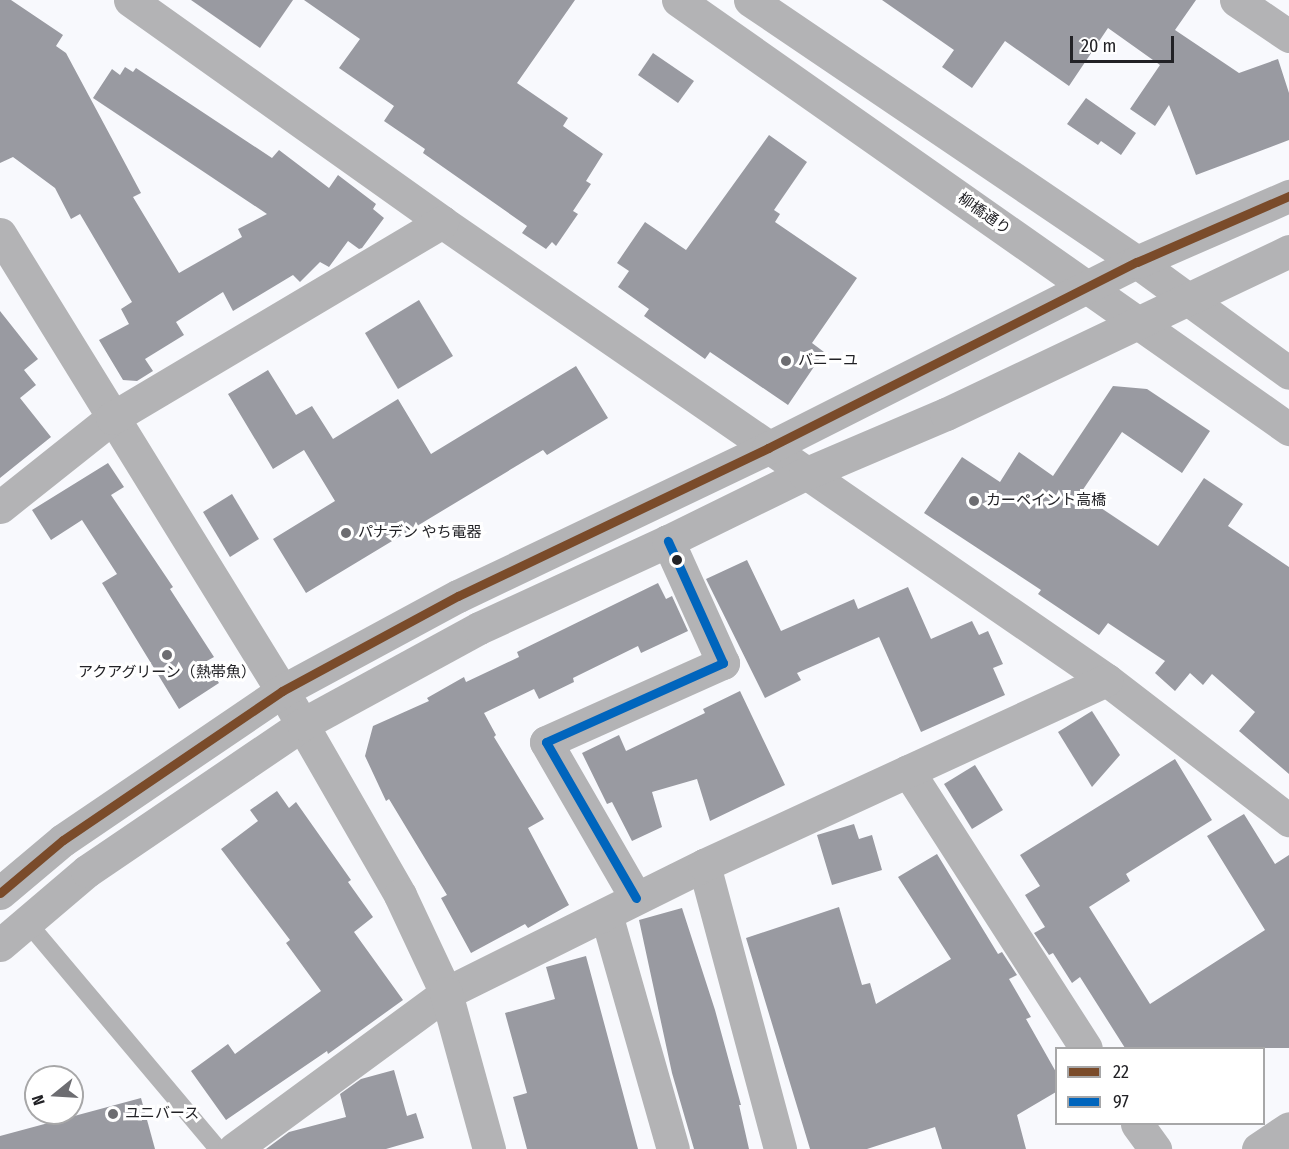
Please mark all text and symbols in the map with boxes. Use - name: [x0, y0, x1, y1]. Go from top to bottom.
- scale bar: [1073, 24, 1176, 62]
- text: 20 m: [1081, 35, 1116, 57]
- street label: 柳橋通り: [954, 189, 1014, 239]
- place label: バニーユ: [798, 352, 858, 370]
- marker: バニーユ: [779, 354, 793, 368]
- place label: カーペイント高橋: [986, 492, 1106, 510]
- marker: カーペイント高橋: [967, 494, 981, 508]
- place label: パナデン やち電器: [358, 524, 482, 542]
- marker: パナデン やち電器: [339, 526, 353, 540]
- unlabelled marker: [671, 554, 683, 566]
- marker: アクアグリーン（熱帯魚）: [160, 648, 174, 662]
- place label: アクアグリーン（熱帯魚）: [77, 664, 257, 682]
- legend: [1055, 1047, 1265, 1125]
- text: 22: [1113, 1061, 1129, 1083]
- north arrow: [24, 1065, 84, 1125]
- text: 97: [1113, 1091, 1129, 1113]
- text: N: [28, 1093, 49, 1108]
- place label: ユニバース: [125, 1105, 200, 1123]
- marker: ユニバース: [106, 1107, 120, 1121]

